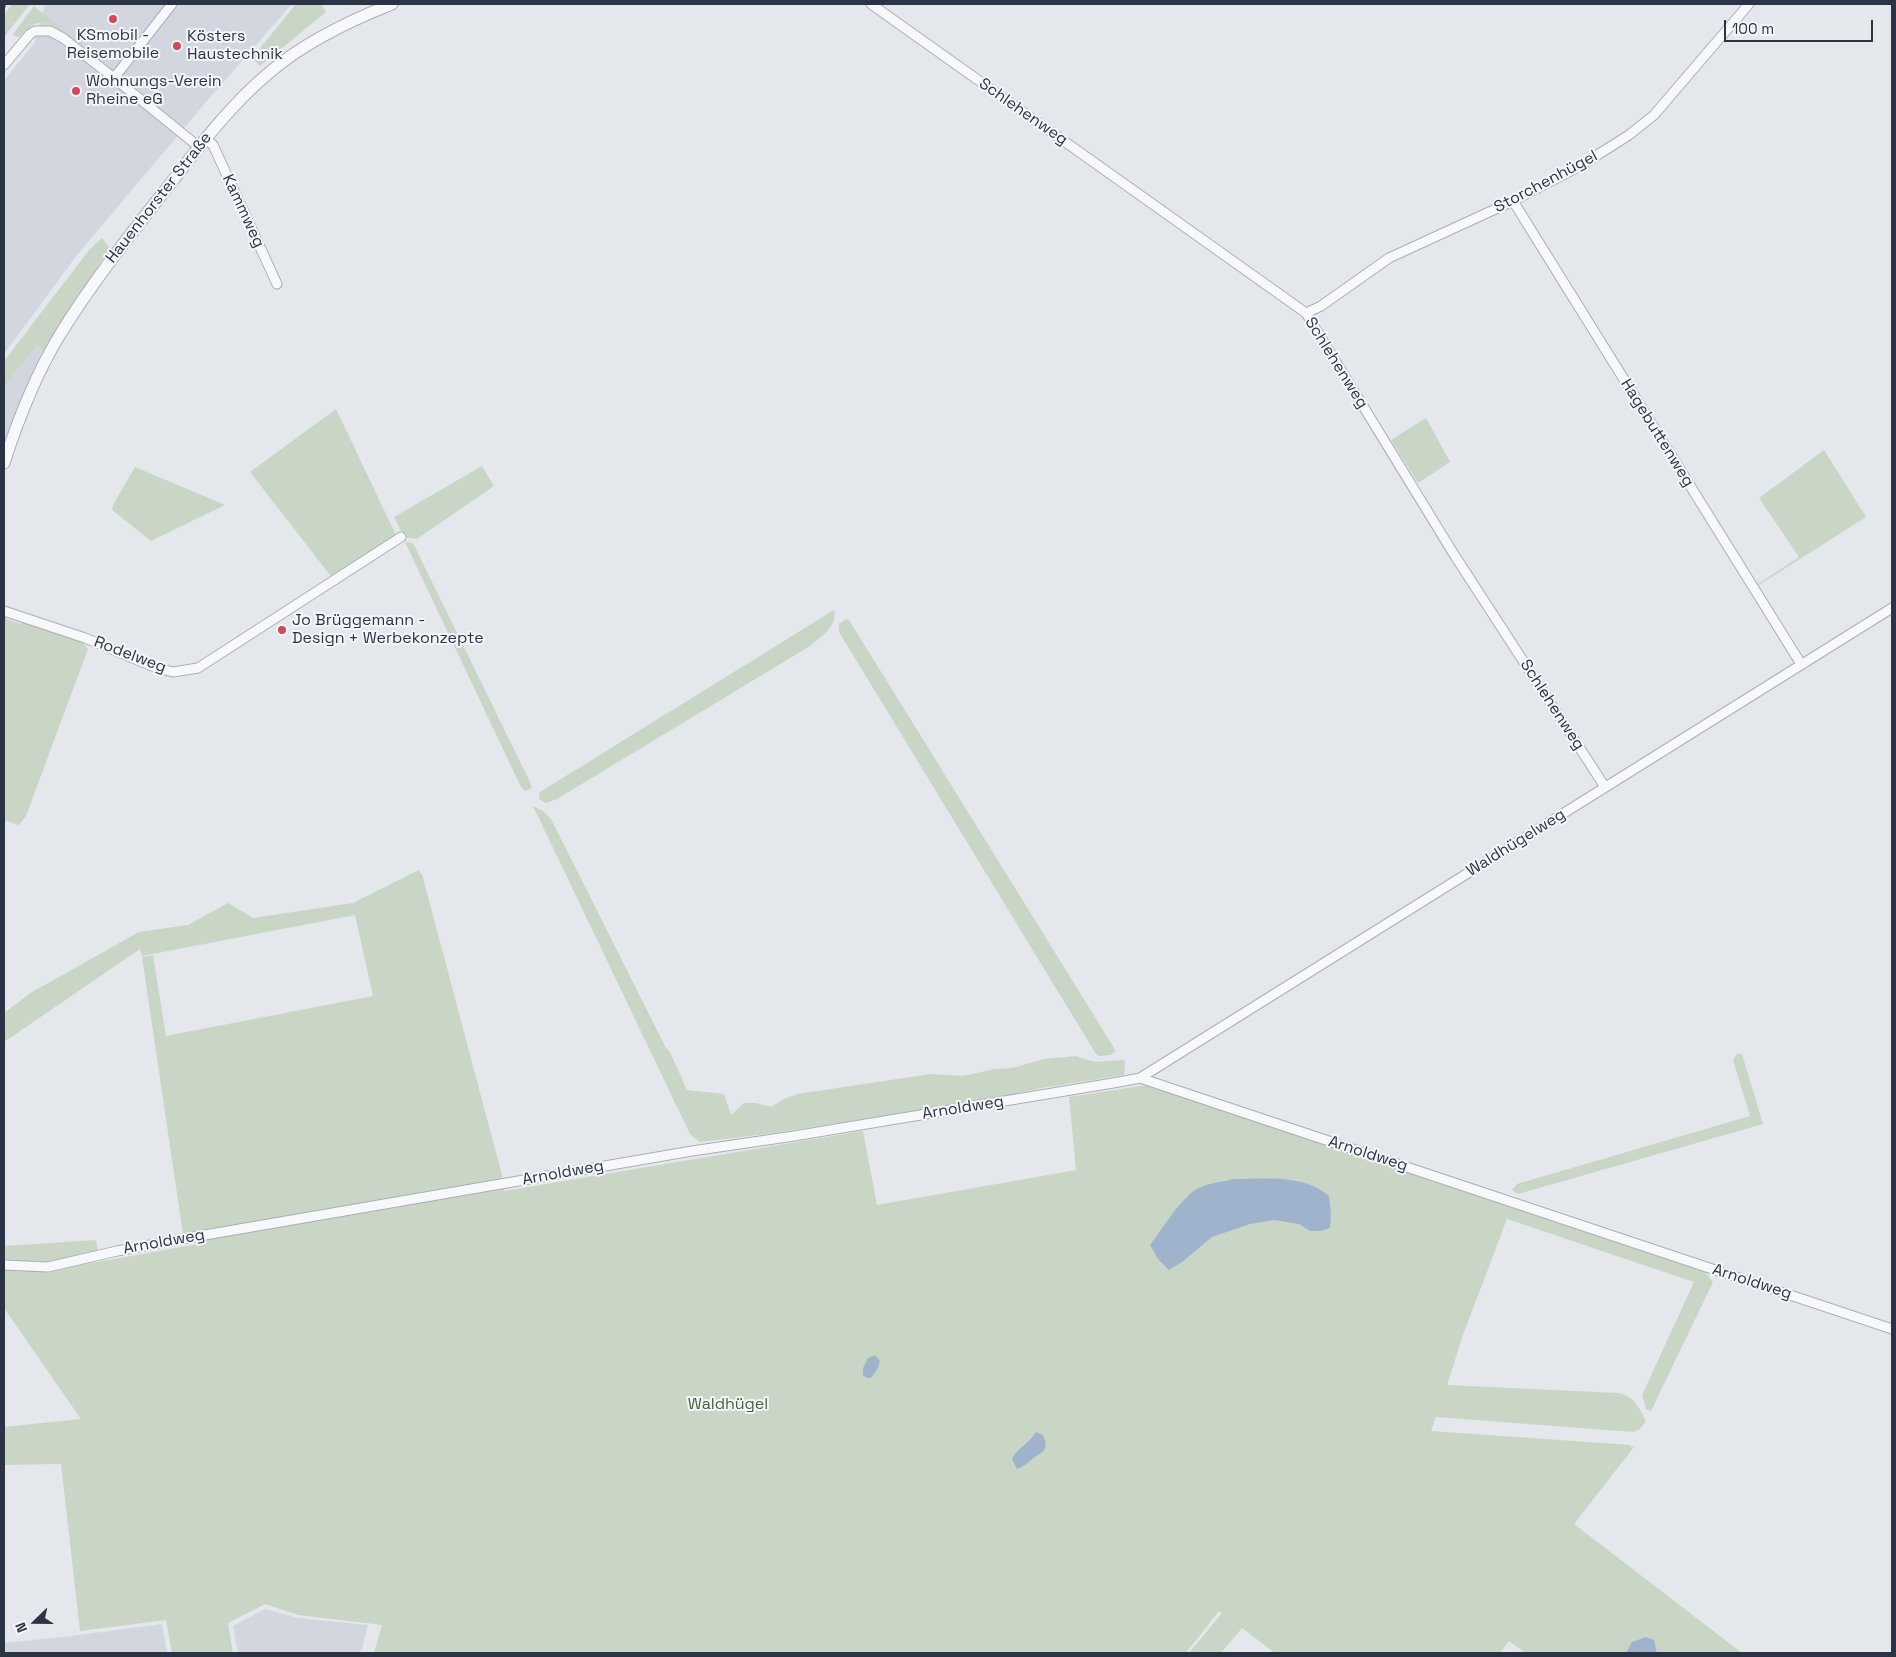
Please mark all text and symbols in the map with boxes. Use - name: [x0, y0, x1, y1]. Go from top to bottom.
- scale bar: [1726, 10, 1875, 42]
- marker: KSmobil - Reisemobile: [107, 13, 119, 25]
- text: 100 m: [1732, 19, 1774, 38]
- place label: KSmobil - Reisemobile: [67, 26, 159, 64]
- place label: Kösters Haustechnik: [187, 27, 283, 65]
- marker: Kösters Haustechnik: [171, 40, 183, 52]
- place label: Wohnungs-Verein Rheine eG: [86, 72, 222, 110]
- street label: Schlehenweg: [975, 74, 1071, 150]
- marker: Wohnungs-Verein Rheine eG: [70, 85, 82, 97]
- street label: Hauenhorster Straße: [102, 129, 216, 267]
- street label: Storchenhügel: [1491, 147, 1601, 217]
- street label: Kammweg: [218, 171, 268, 251]
- street label: Schlehenweg: [1300, 314, 1372, 412]
- street label: Hagebuttenweg: [1616, 376, 1698, 490]
- place label: Jo Brüggemann - Design + Werbekonzepte: [292, 611, 484, 649]
- marker: Jo Brüggemann - Design + Werbekonzepte: [276, 624, 288, 636]
- street label: Rodelweg: [91, 632, 169, 678]
- street label: Schlehenweg: [1516, 656, 1588, 754]
- street label: Waldhügelweg: [1463, 805, 1569, 881]
- street label: Arnoldweg: [921, 1092, 1005, 1124]
- street label: Arnoldweg: [1326, 1132, 1410, 1176]
- street label: Arnoldweg: [521, 1156, 605, 1190]
- street label: Arnoldweg: [122, 1225, 206, 1259]
- street label: Arnoldweg: [1710, 1260, 1794, 1304]
- park label: Waldhügel: [688, 1395, 768, 1415]
- north arrow: [10, 1597, 60, 1647]
- text: N: [11, 1620, 31, 1635]

